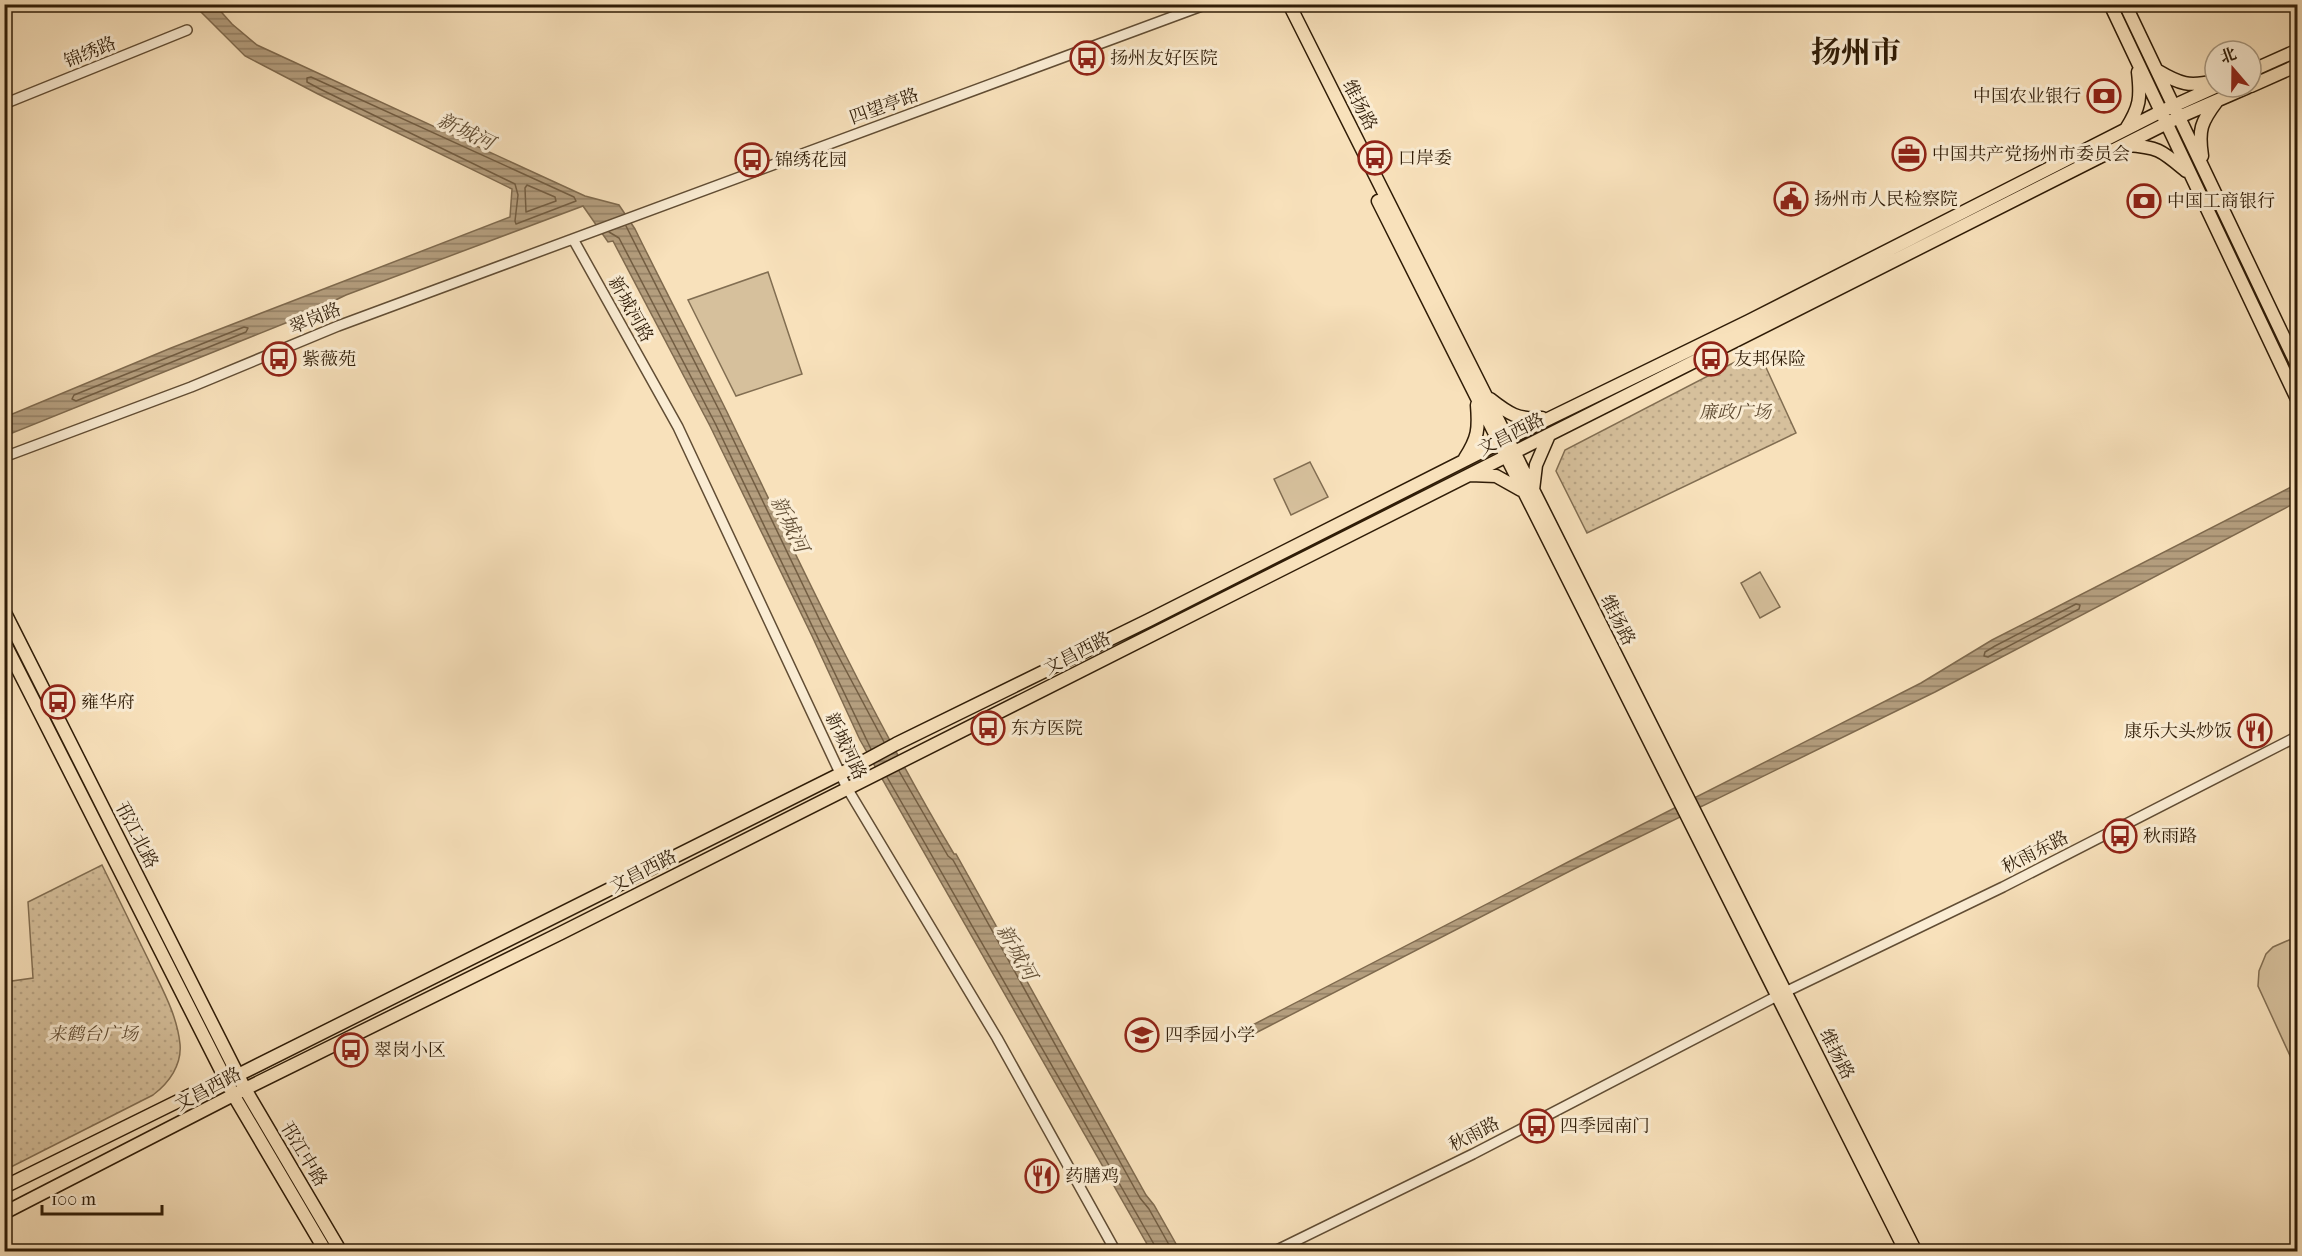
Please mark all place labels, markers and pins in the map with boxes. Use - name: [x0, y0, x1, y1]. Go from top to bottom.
- bus stop icon: 扬州友好医院: [1069, 40, 1105, 76]
- place label: 扬州友好医院: [1110, 48, 1218, 69]
- bank icon: 中国农业银行: [2086, 78, 2122, 114]
- place label: 中国农业银行: [1973, 86, 2081, 107]
- office icon: 中国共产党扬州市委员会: [1891, 136, 1927, 172]
- bus stop icon: 口岸委: [1357, 140, 1393, 176]
- bus stop icon: 锦绣花园: [734, 142, 770, 178]
- place label: 中国共产党扬州市委员会: [1932, 144, 2130, 165]
- place label: 口岸委: [1398, 148, 1452, 169]
- place label: 锦绣花园: [775, 150, 847, 171]
- public building icon: 扬州市人民检察院: [1773, 181, 1809, 217]
- bank icon: 中国工商银行: [2126, 183, 2162, 219]
- place label: 扬州市人民检察院: [1814, 189, 1958, 210]
- place label: 中国工商银行: [2167, 191, 2275, 212]
- bus stop icon: 紫薇苑: [261, 341, 297, 377]
- bus stop icon: 友邦保险: [1693, 341, 1729, 377]
- place label: 紫薇苑: [302, 349, 356, 370]
- place label: 友邦保险: [1734, 349, 1806, 370]
- bus stop icon: 雍华府: [40, 684, 76, 720]
- place label: 雍华府: [81, 692, 135, 713]
- bus stop icon: 东方医院: [970, 710, 1006, 746]
- restaurant icon: 康乐大头炒饭: [2237, 713, 2273, 749]
- place label: 东方医院: [1011, 718, 1083, 739]
- place label: 康乐大头炒饭: [2124, 721, 2232, 742]
- bus stop icon: 秋雨路: [2102, 818, 2138, 854]
- place label: 秋雨路: [2143, 826, 2197, 847]
- school or university icon: 四季园小学: [1124, 1017, 1160, 1053]
- place label: 四季园小学: [1165, 1025, 1255, 1046]
- bus stop icon: 翠岗小区: [333, 1032, 369, 1068]
- place label: 翠岗小区: [374, 1040, 446, 1061]
- bus stop icon: 四季园南门: [1519, 1108, 1555, 1144]
- place label: 四季园南门: [1560, 1116, 1650, 1137]
- restaurant icon: 药膳鸡: [1024, 1158, 1060, 1194]
- place label: 药膳鸡: [1065, 1166, 1119, 1187]

